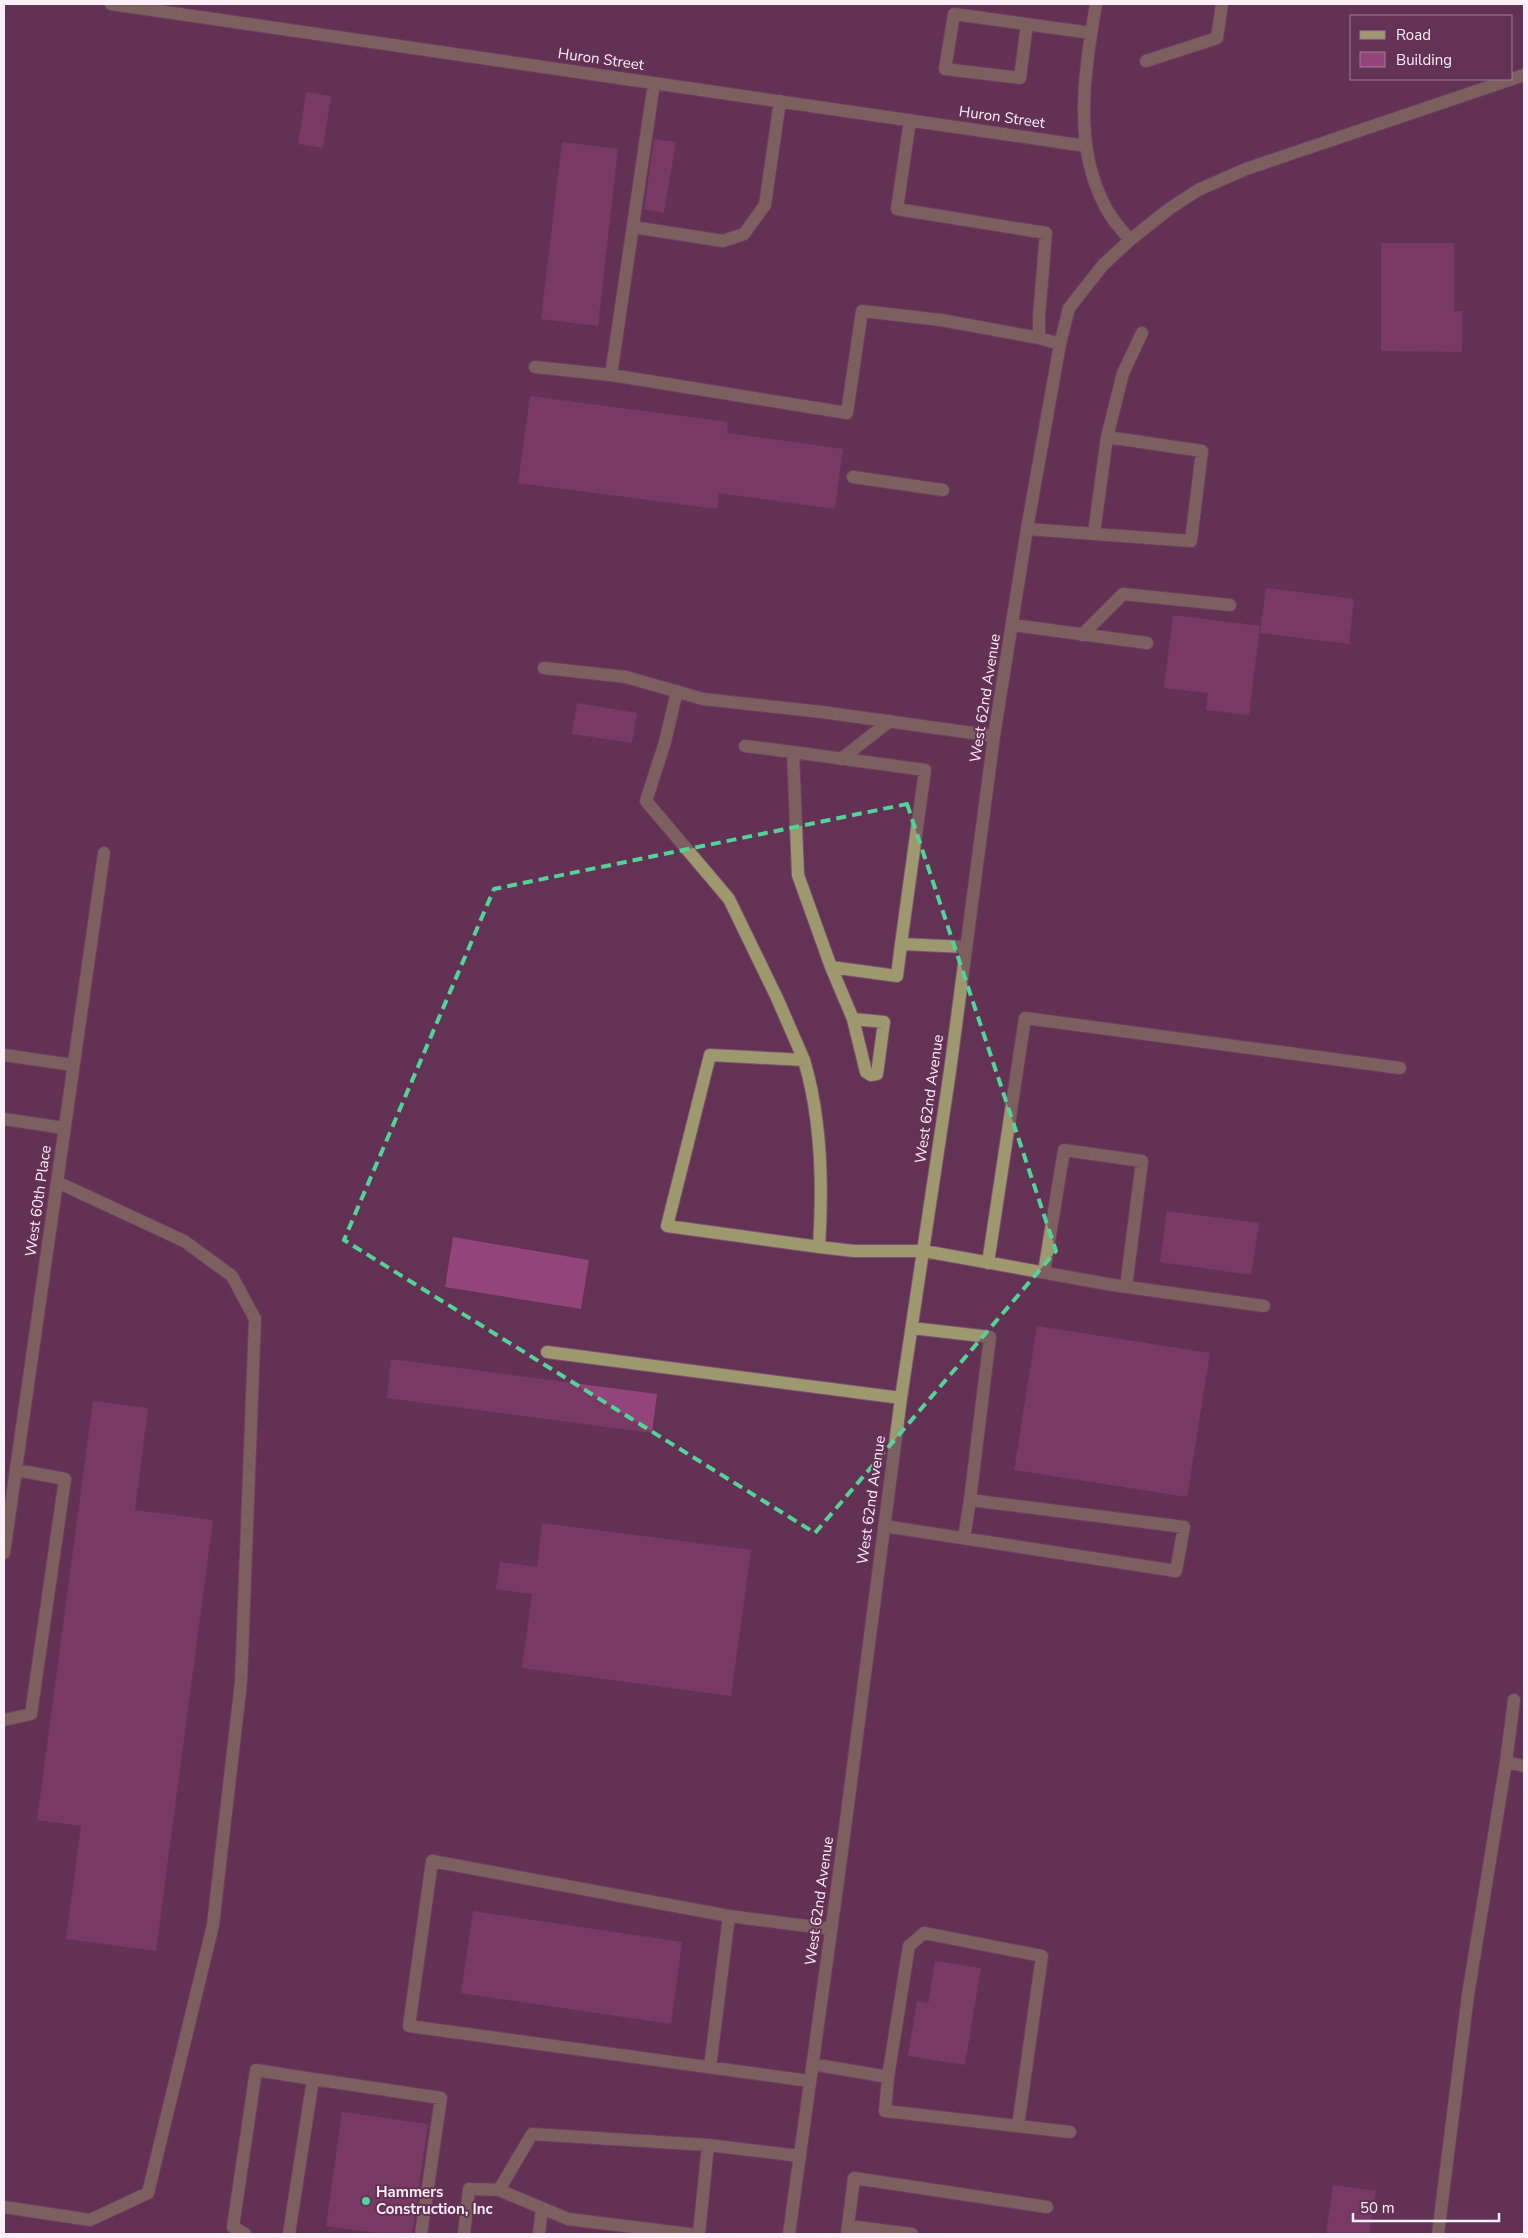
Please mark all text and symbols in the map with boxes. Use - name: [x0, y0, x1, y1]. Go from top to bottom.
- legend: [1350, 15, 1513, 80]
- text: Road: [1396, 25, 1431, 45]
- street label: Huron Street: [557, 43, 646, 75]
- text: Building: [1396, 50, 1452, 70]
- street label: Huron Street: [958, 101, 1047, 133]
- street label: West 62nd Avenue: [965, 632, 1005, 764]
- street label: West 62nd Avenue: [910, 1033, 948, 1165]
- street label: West 60th Place: [20, 1144, 56, 1258]
- street label: West 62nd Avenue: [852, 1434, 890, 1566]
- street label: West 62nd Avenue: [800, 1835, 838, 1967]
- place label: Hammers Construction, Inc: [376, 2182, 493, 2219]
- scale bar: [1353, 2190, 1499, 2222]
- marker: Hammers Construction, Inc: [360, 2195, 372, 2207]
- text: 50 m: [1360, 2198, 1395, 2218]

